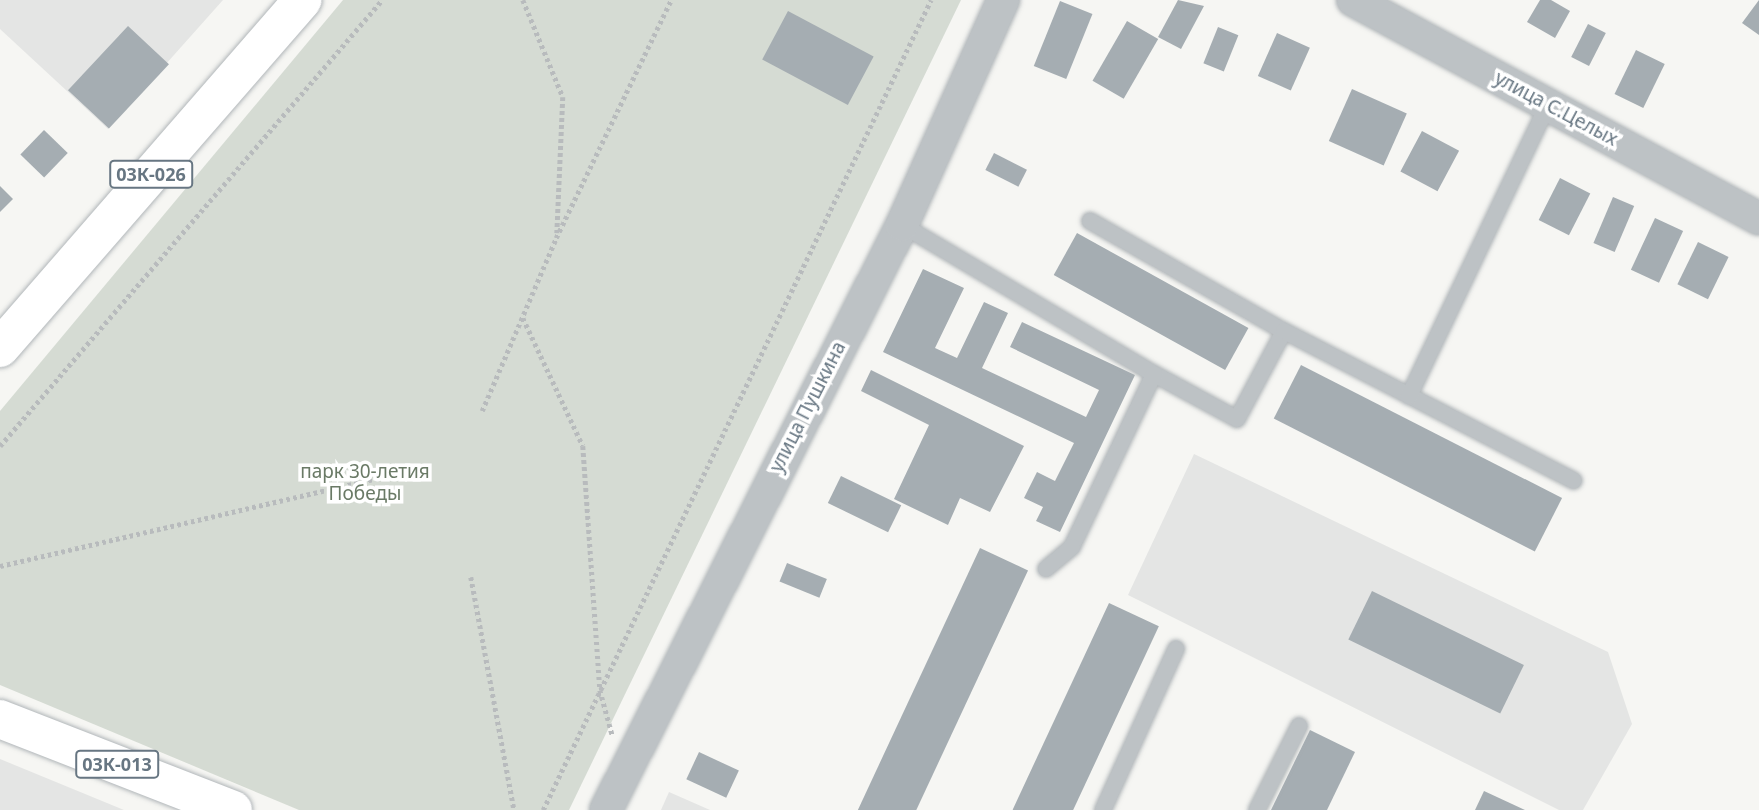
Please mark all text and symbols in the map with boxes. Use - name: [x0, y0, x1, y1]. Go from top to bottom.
- street label: улица С.Целых: [1491, 67, 1621, 151]
- road number: 03К-026: [109, 160, 193, 188]
- street label: улица Пушкина: [765, 338, 851, 476]
- park label: парк 30-летия Победы: [300, 461, 430, 505]
- road number: 03К-013: [75, 750, 159, 778]

